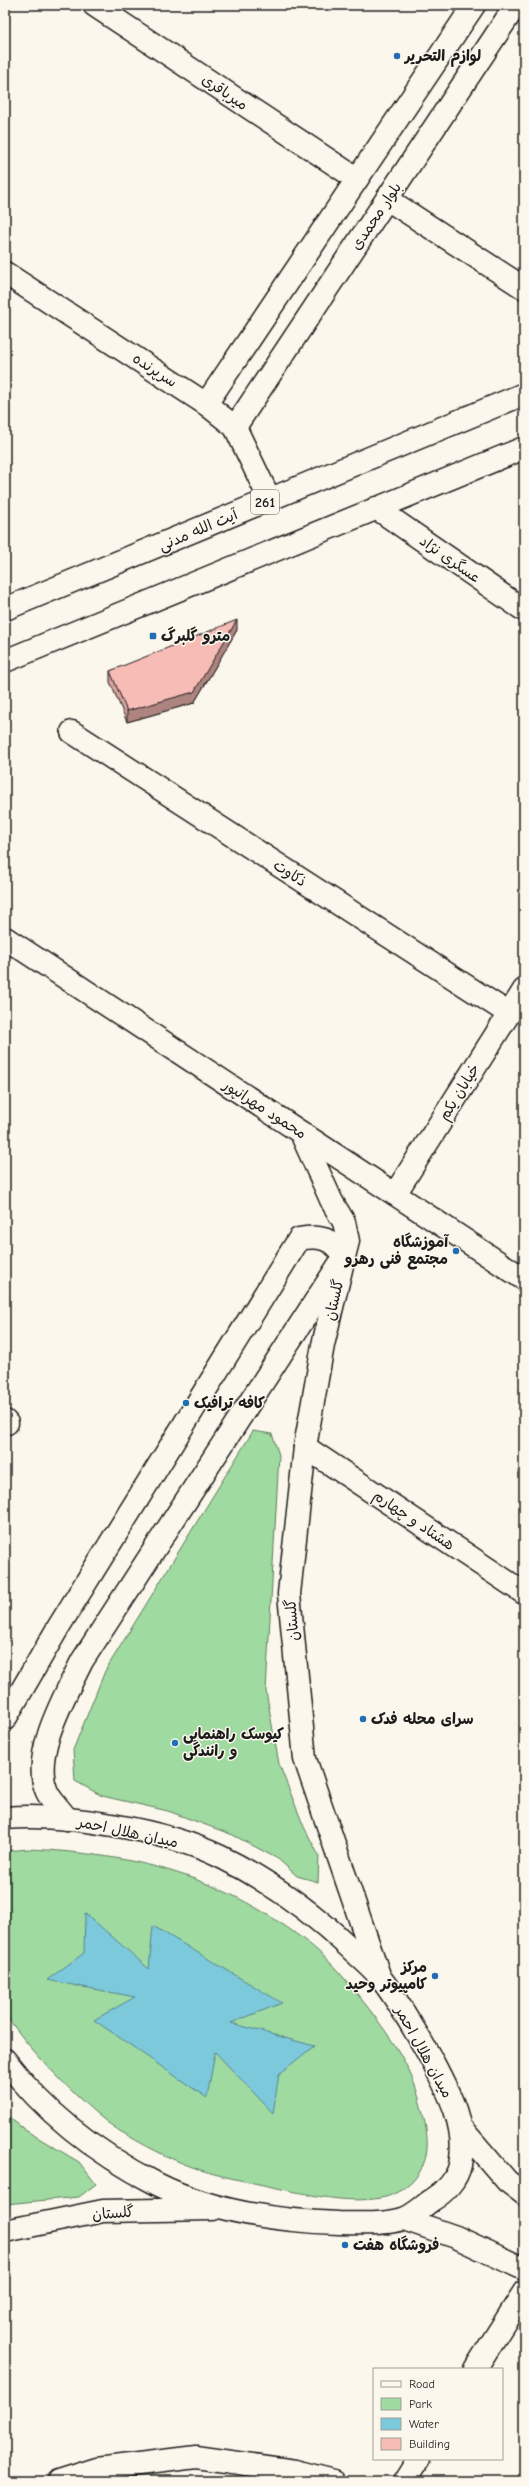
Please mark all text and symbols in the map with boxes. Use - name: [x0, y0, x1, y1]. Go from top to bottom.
- place label: لوازم التحریر: [403, 47, 481, 67]
- marker: لوازم التحریر: [392, 51, 402, 61]
- street label: میرباقری: [199, 70, 251, 114]
- street label: بلوار محمدی: [347, 179, 405, 253]
- street label: سرپرنده: [129, 349, 181, 392]
- road number: 261: [251, 490, 279, 514]
- street label: آیت الله مدنی: [156, 505, 242, 556]
- street label: عسگری نژاد: [416, 532, 484, 586]
- place label: مترو گلبرگ: [161, 626, 230, 645]
- marker: مترو گلبرگ: [148, 631, 158, 641]
- street label: ذکاوت: [270, 856, 310, 890]
- street label: خیابان یکم: [435, 1060, 486, 1125]
- street label: محمود مهرانپور: [219, 1075, 310, 1143]
- place label: آموزشگاه مجتمع فنی رهرو: [344, 1232, 449, 1270]
- marker: آموزشگاه مجتمع فنی رهرو: [451, 1246, 461, 1256]
- street label: گلستان: [321, 1278, 347, 1322]
- place label: کافه ترافیک: [194, 1394, 265, 1412]
- marker: کافه ترافیک: [181, 1398, 191, 1408]
- street label: هشتاد و چهارم: [369, 1486, 458, 1556]
- street label: گلستان: [281, 1598, 303, 1642]
- place label: سرای محله فدک: [371, 1710, 474, 1728]
- marker: سرای محله فدک: [358, 1714, 368, 1724]
- place label: کیوسک راهنمایی و رانندگی: [183, 1725, 284, 1761]
- marker: کیوسک راهنمایی و رانندگی: [170, 1738, 180, 1748]
- street label: میدان هلال احمر: [74, 1812, 180, 1851]
- place label: مرکز کامپیوتر وحید: [346, 1958, 427, 1994]
- marker: مرکز کامپیوتر وحید: [430, 1971, 440, 1981]
- street label: میدان هلال احمر: [390, 2001, 457, 2101]
- street label: گلستان: [91, 2203, 135, 2223]
- place label: فروشگاه هفت: [353, 2235, 439, 2254]
- marker: فروشگاه هفت: [340, 2240, 350, 2250]
- legend: [373, 2368, 503, 2460]
- text: Road: [409, 2377, 435, 2391]
- text: Park: [409, 2397, 432, 2411]
- text: Water: [409, 2417, 439, 2431]
- text: Building: [409, 2437, 450, 2451]

